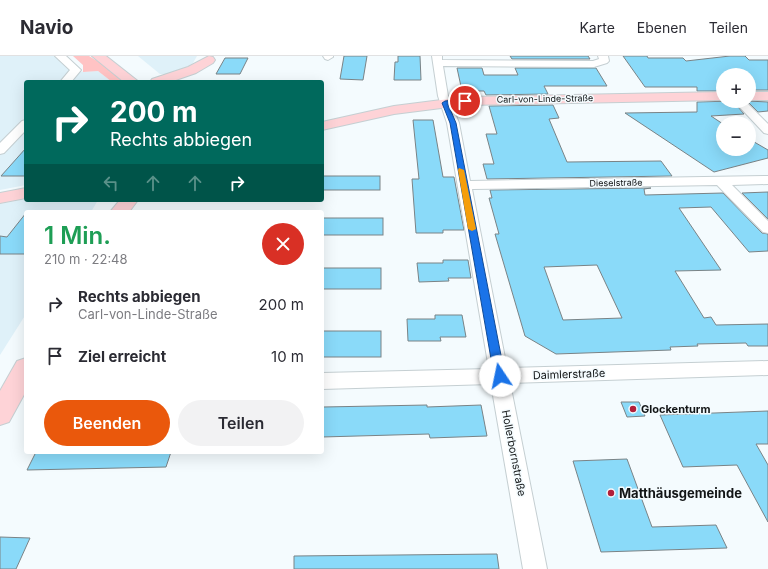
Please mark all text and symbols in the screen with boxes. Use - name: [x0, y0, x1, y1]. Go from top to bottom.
- text: Navio: [20, 16, 73, 39]
- text: Karte: [579, 19, 615, 36]
- text: Ebenen: [637, 19, 687, 36]
- text: Teilen: [709, 19, 748, 36]
- map controls: [716, 68, 756, 156]
- button: +: [716, 68, 756, 108]
- pin: [448, 84, 482, 118]
- icon: arrive: [454, 90, 476, 112]
- street label: Carl-von-Linde-Straße: [497, 92, 593, 105]
- text: 200 m: [110, 95, 198, 129]
- icon: right: [44, 96, 96, 148]
- button: −: [716, 116, 756, 156]
- text: Rechts abbiegen: [110, 129, 252, 150]
- icon: left: [100, 172, 122, 194]
- icon: ahead: [142, 172, 164, 194]
- icon: ahead: [184, 172, 206, 194]
- icon: right: [226, 172, 248, 194]
- street label: Dieselstraße: [589, 177, 643, 188]
- text: 1 Min.: [44, 221, 111, 250]
- button: close: [262, 223, 304, 265]
- text: 210 m · 22:48: [44, 251, 128, 267]
- text: Rechts abbiegen: [78, 287, 200, 306]
- icon: right: [44, 293, 66, 315]
- text: 200 m: [259, 295, 304, 314]
- text: Carl-von-Linde-Straße: [78, 306, 218, 322]
- icon: arrive: [44, 345, 66, 367]
- text: Ziel erreicht: [78, 347, 166, 366]
- text: 10 m: [271, 347, 304, 366]
- position arrow: [479, 355, 521, 397]
- street label: Daimlerstraße: [532, 366, 606, 382]
- button: Beenden: [44, 400, 170, 446]
- button: Teilen: [178, 400, 304, 446]
- place label: Glockenturm: [641, 402, 710, 416]
- marker: Glockenturm: [628, 404, 638, 414]
- street label: Hollerbornstraße: [499, 409, 529, 497]
- place label: Matthäusgemeinde: [619, 485, 742, 501]
- marker: Matthäusgemeinde: [606, 488, 616, 498]

